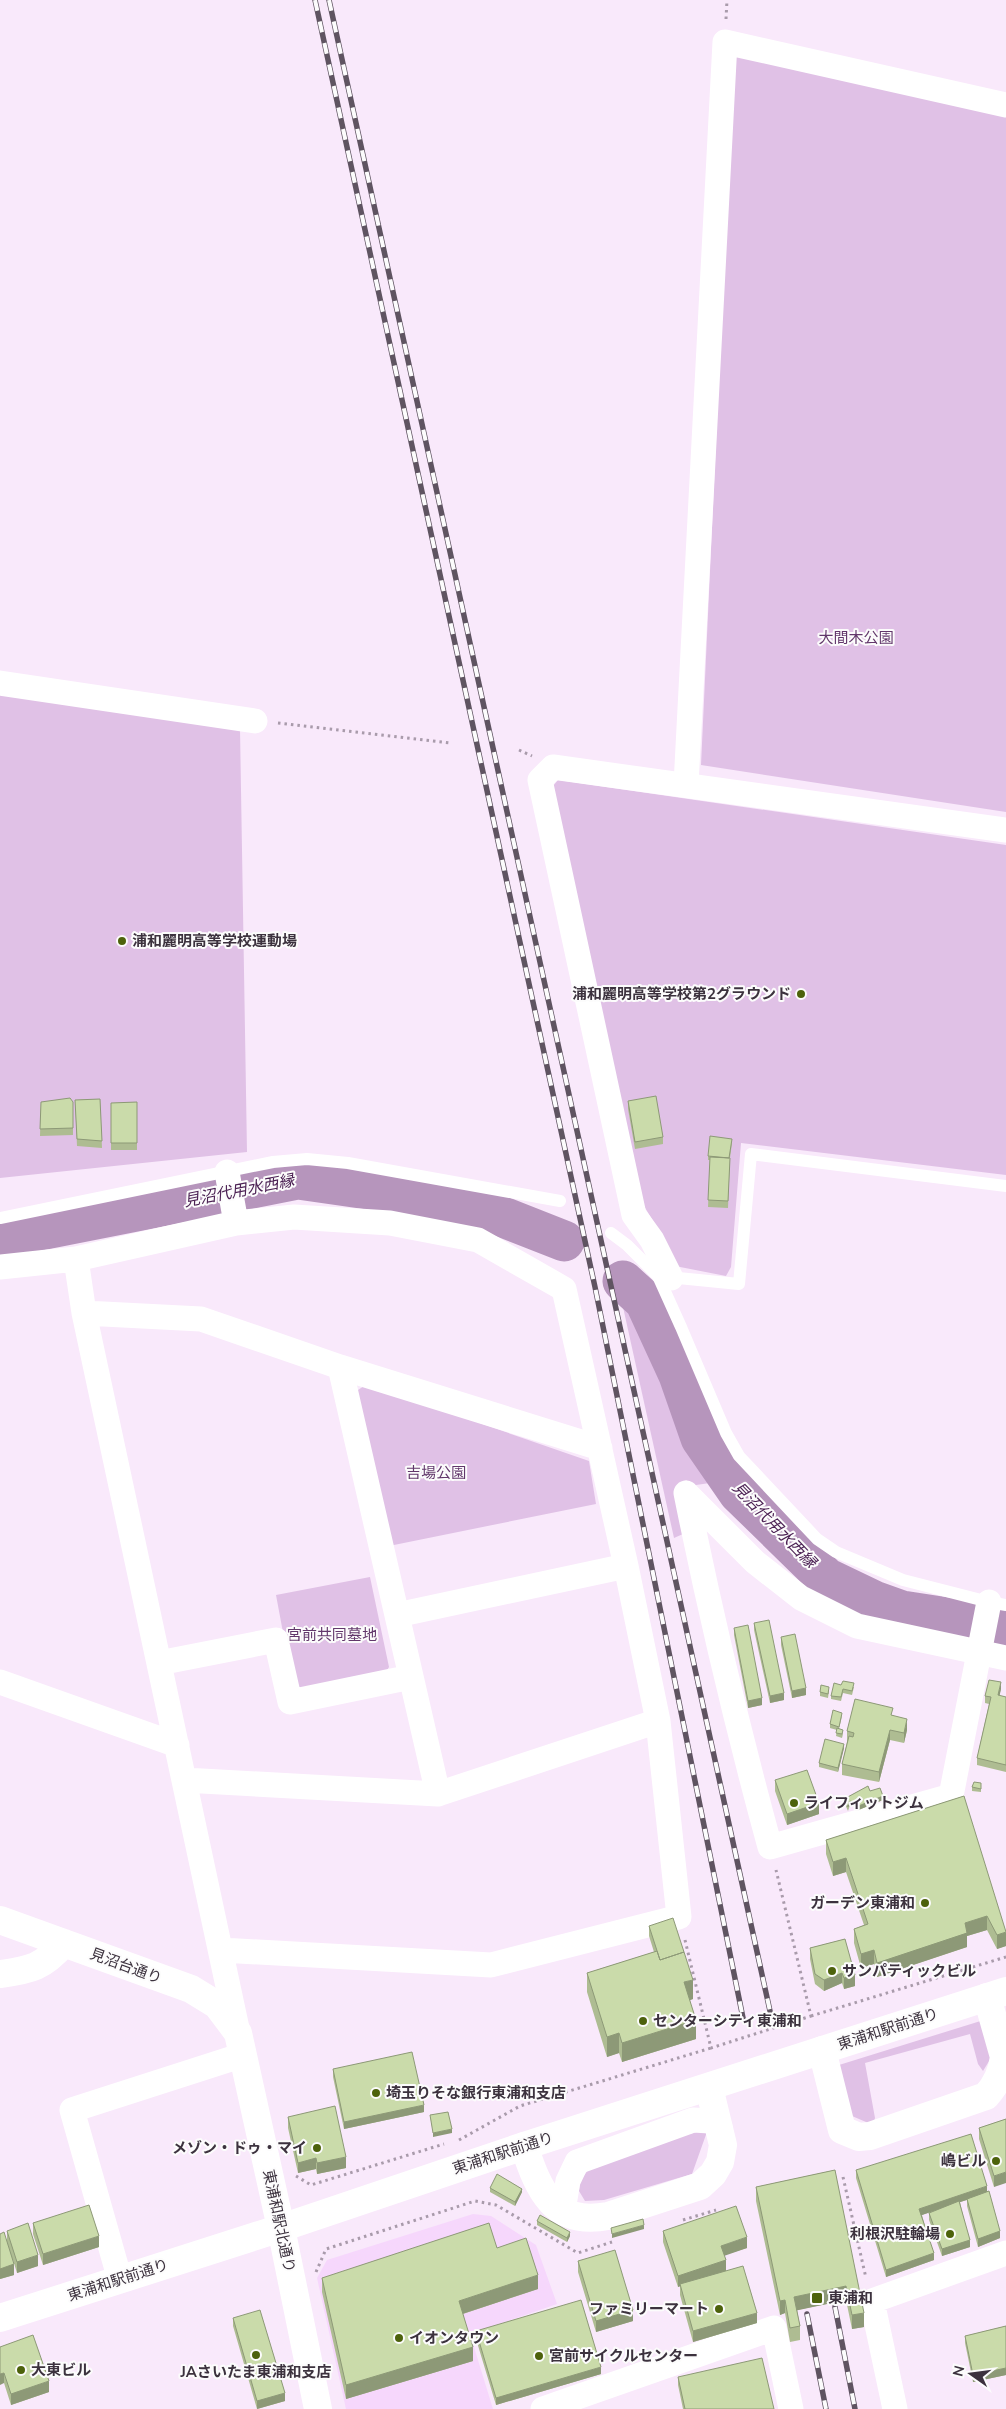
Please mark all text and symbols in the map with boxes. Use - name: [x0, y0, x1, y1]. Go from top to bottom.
- park label: 大間木公園: [818, 628, 894, 648]
- place label: 浦和麗明高等学校運動場: [132, 931, 297, 951]
- marker: 浦和麗明高等学校運動場: [116, 935, 128, 947]
- place label: 浦和麗明高等学校第2グラウンド: [572, 984, 791, 1004]
- marker: 浦和麗明高等学校第2グラウンド: [795, 988, 807, 1000]
- water label: 見沼代用水西縁: [182, 1169, 298, 1212]
- park label: 吉場公園: [406, 1463, 466, 1483]
- water label: 見沼代用水西縁: [727, 1477, 822, 1574]
- park label: 宮前共同墓地: [287, 1625, 377, 1645]
- place label: ライフィットジム: [804, 1793, 924, 1813]
- marker: ライフィットジム: [788, 1797, 800, 1809]
- place label: ガーデン東浦和: [810, 1893, 915, 1913]
- marker: ガーデン東浦和: [919, 1897, 931, 1909]
- street label: 見沼台通り: [87, 1944, 165, 1988]
- place label: サンパティックビル: [842, 1961, 976, 1981]
- marker: サンパティックビル: [826, 1965, 838, 1977]
- street label: 東浦和駅前通り: [835, 2003, 941, 2055]
- place label: センターシティ東浦和: [653, 2011, 802, 2031]
- marker: センターシティ東浦和: [637, 2015, 649, 2027]
- place label: 埼玉りそな銀行東浦和支店: [386, 2083, 566, 2103]
- marker: 埼玉りそな銀行東浦和支店: [370, 2087, 382, 2099]
- street label: 東浦和駅前通り: [450, 2127, 556, 2179]
- place label: メゾン・ドゥ・マイ: [172, 2138, 307, 2158]
- marker: メゾン・ドゥ・マイ: [311, 2142, 323, 2154]
- place label: 嶋ビル: [941, 2151, 986, 2171]
- marker: 嶋ビル: [990, 2155, 1002, 2167]
- street label: 東浦和駅北通り: [258, 2168, 300, 2274]
- place label: 利根沢駐輪場: [850, 2224, 940, 2244]
- marker: 利根沢駐輪場: [944, 2228, 956, 2240]
- street label: 東浦和駅前通り: [65, 2254, 171, 2306]
- place label: 東浦和: [828, 2288, 873, 2308]
- marker: 東浦和: [810, 2291, 824, 2305]
- place label: ファミリーマート: [589, 2299, 709, 2319]
- marker: ファミリーマート: [713, 2303, 725, 2315]
- place label: イオンタウン: [409, 2328, 499, 2348]
- marker: イオンタウン: [393, 2332, 405, 2344]
- place label: 宮前サイクルセンター: [549, 2346, 698, 2366]
- marker: JAさいたま東浦和支店: [250, 2349, 262, 2361]
- north arrow: [946, 2349, 996, 2399]
- marker: 宮前サイクルセンター: [533, 2350, 545, 2362]
- place label: 大東ビル: [31, 2360, 91, 2380]
- place label: JAさいたま東浦和支店: [179, 2362, 332, 2382]
- marker: 大東ビル: [15, 2364, 27, 2376]
- text: N: [948, 2364, 969, 2378]

